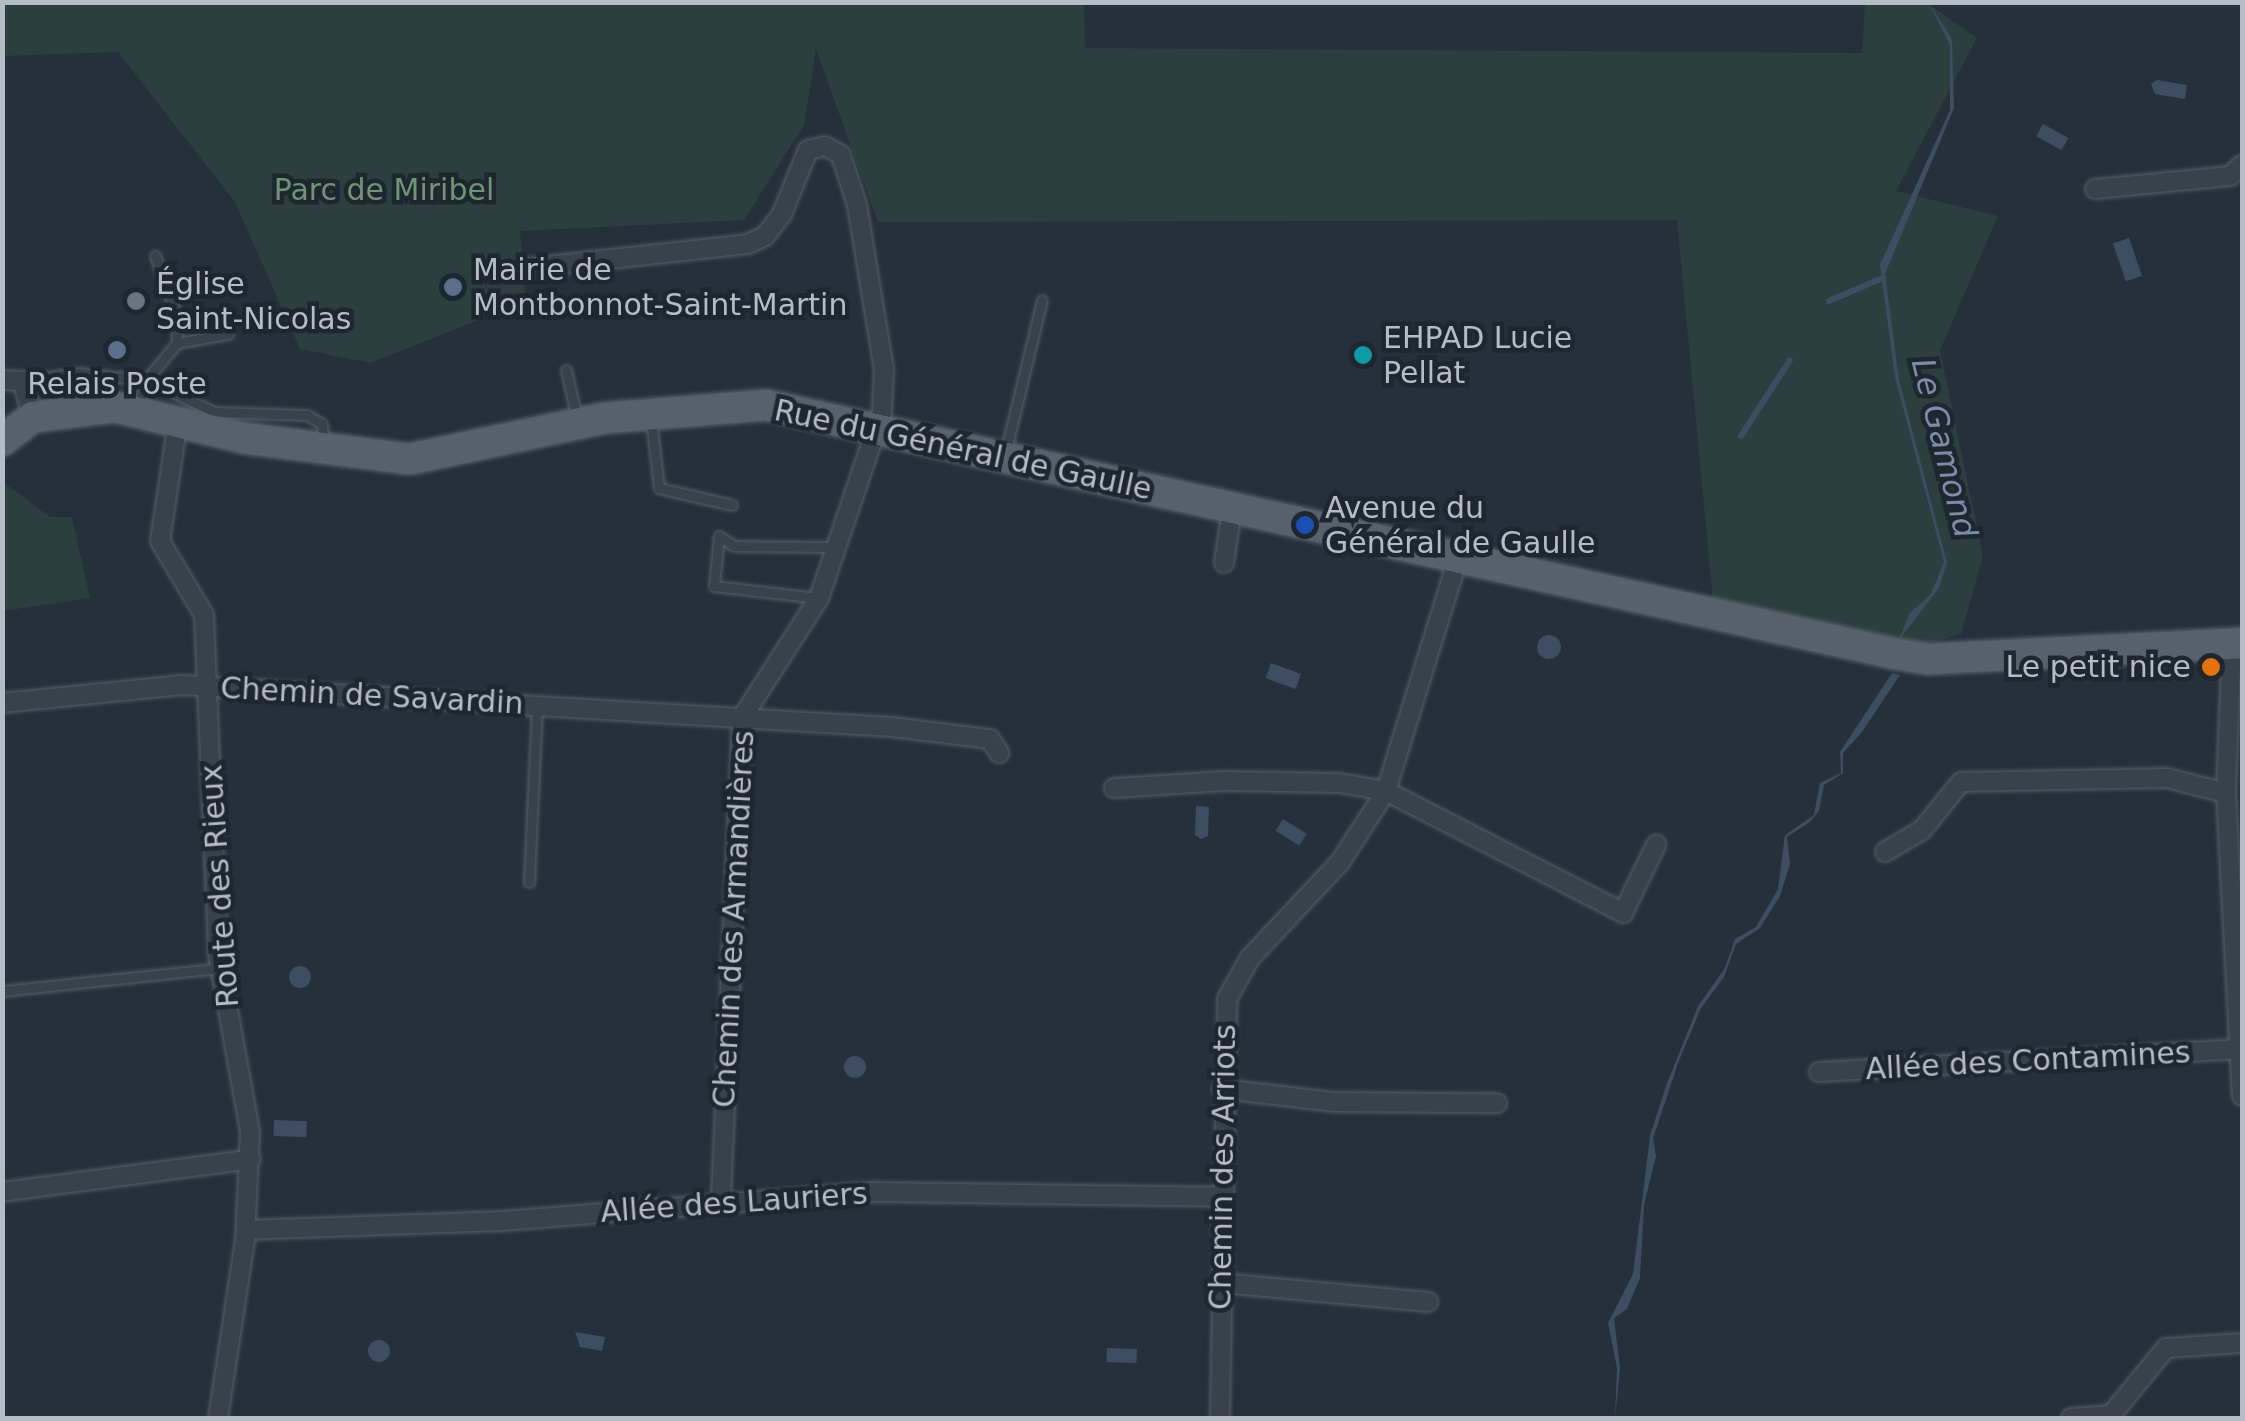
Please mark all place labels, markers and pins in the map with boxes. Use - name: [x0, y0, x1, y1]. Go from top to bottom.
- place label: Mairie de Montbonnot-Saint-Martin: [473, 252, 847, 322]
- place label: Église Saint-Nicolas: [156, 266, 351, 336]
- marker: Mairie de Montbonnot-Saint-Martin: [442, 276, 464, 298]
- marker: Église Saint-Nicolas: [125, 290, 147, 312]
- place label: EHPAD Lucie Pellat: [1383, 320, 1572, 390]
- marker: Relais Poste: [106, 339, 128, 361]
- marker: EHPAD Lucie Pellat: [1352, 344, 1374, 366]
- place label: Relais Poste: [27, 366, 207, 402]
- place label: Avenue du Général de Gaulle: [1325, 490, 1596, 560]
- marker: Avenue du Général de Gaulle: [1294, 514, 1316, 536]
- place label: Le petit nice: [2006, 649, 2191, 685]
- marker: Le petit nice: [2200, 656, 2222, 678]

